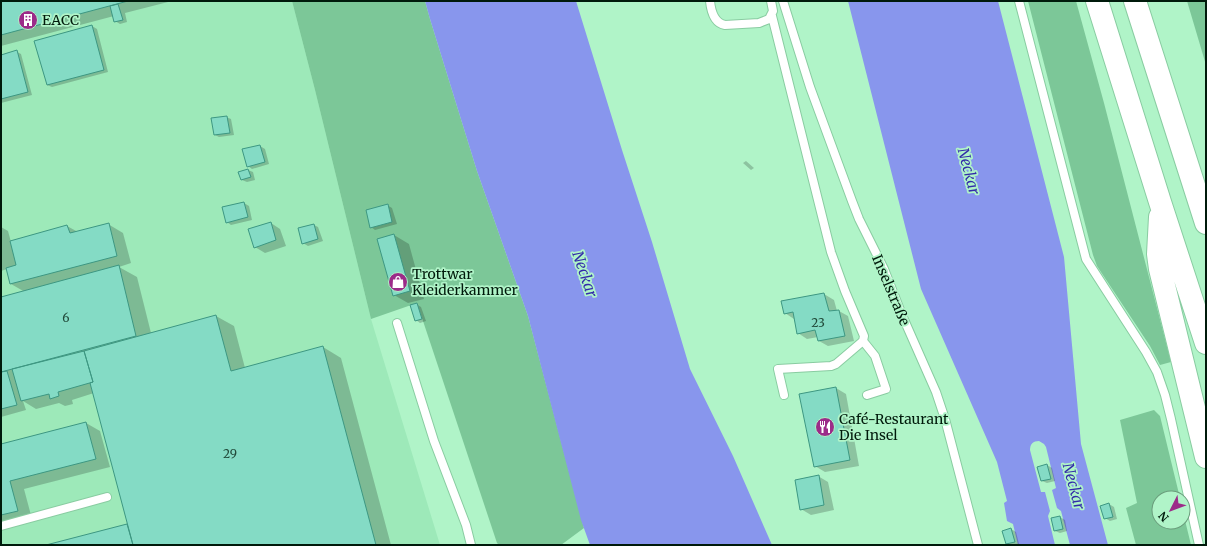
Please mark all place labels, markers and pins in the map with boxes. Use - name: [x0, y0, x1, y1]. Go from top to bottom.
- building icon: EACC: [17, 9, 39, 31]
- place label: EACC: [42, 11, 79, 29]
- place label: Trottwar Kleiderkammer: [412, 265, 518, 299]
- shop icon: Trottwar Kleiderkammer: [387, 271, 409, 293]
- place label: Café-Restaurant Die Insel: [839, 410, 949, 444]
- restaurant icon: Café-Restaurant Die Insel: [814, 416, 836, 438]

